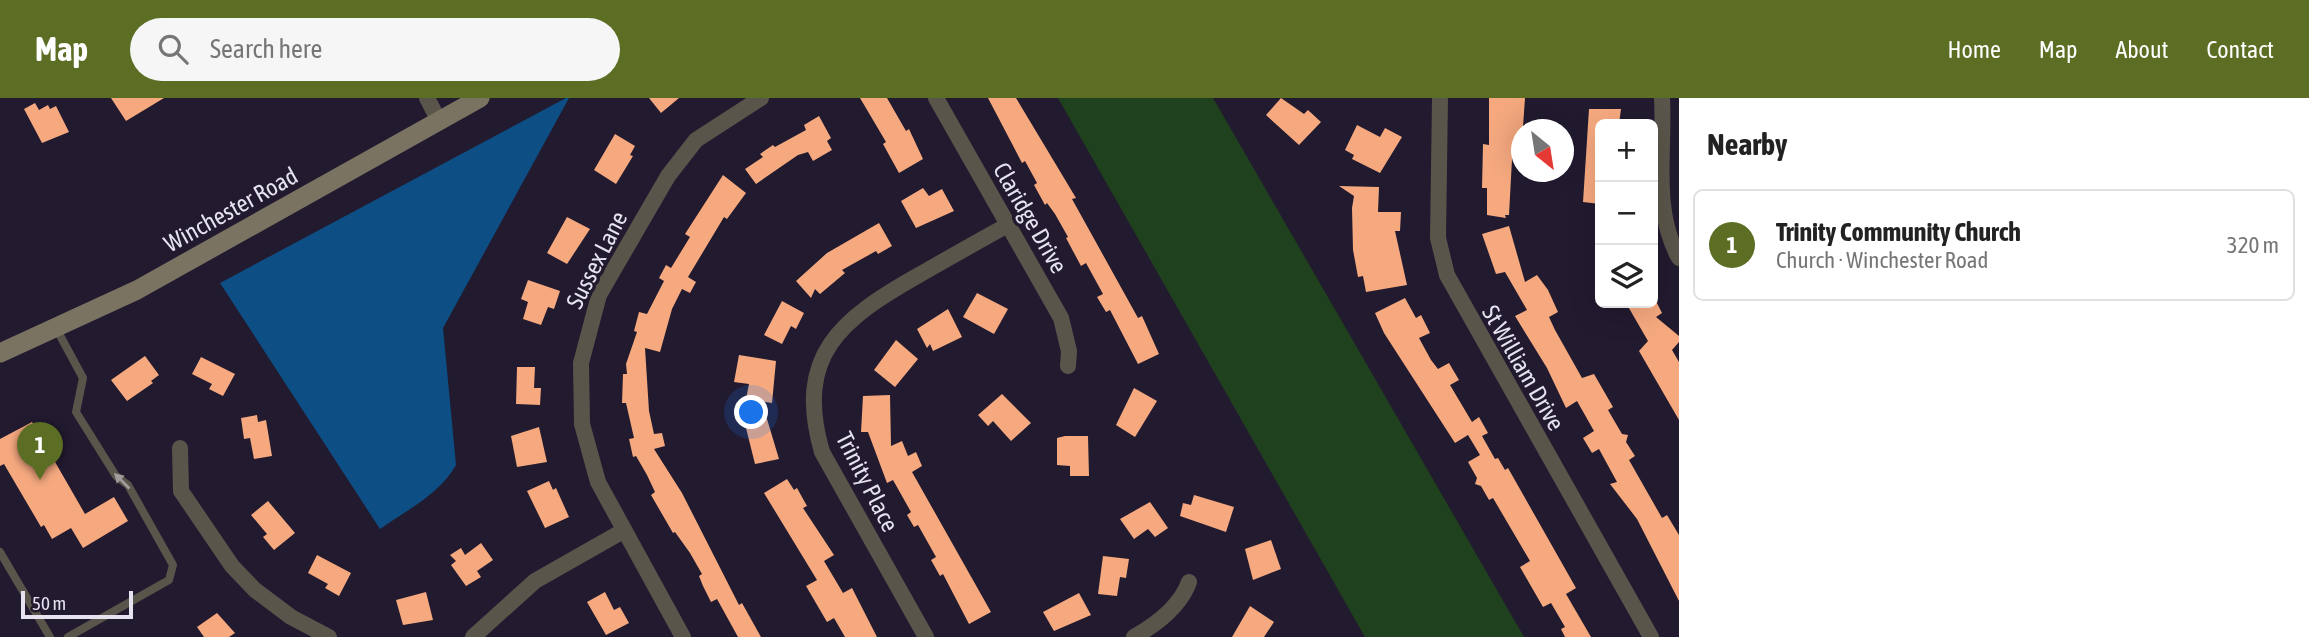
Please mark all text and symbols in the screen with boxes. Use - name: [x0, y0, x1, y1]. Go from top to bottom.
- search box: [130, 18, 620, 81]
- text: Map: [35, 30, 88, 68]
- icon: search: [154, 30, 192, 68]
- text: Search here: [210, 34, 322, 64]
- text: Home: [1947, 36, 2001, 63]
- text: Map: [2039, 36, 2077, 63]
- text: About: [2115, 36, 2168, 63]
- text: Contact: [2206, 36, 2274, 63]
- north arrow: [1511, 119, 1574, 182]
- map controls: [1595, 119, 1658, 308]
- button: +: [1595, 119, 1658, 182]
- text: Nearby: [1707, 127, 1787, 161]
- street label: Claridge Drive: [988, 158, 1073, 278]
- street label: Winchester Road: [159, 162, 302, 257]
- button: −: [1595, 182, 1658, 245]
- street label: Sussex Lane: [561, 207, 632, 313]
- text: Trinity Community Church: [1776, 217, 2021, 247]
- text: 1: [1727, 232, 1737, 258]
- text: 320 m: [2227, 232, 2279, 258]
- button: layers: [1595, 245, 1658, 308]
- text: Church · Winchester Road: [1776, 247, 1988, 273]
- street label: St William Drive: [1477, 300, 1570, 435]
- your location: [734, 395, 768, 429]
- pin: 1: [17, 422, 63, 480]
- street label: Trinity Place: [831, 428, 904, 536]
- one-way arrow: [114, 472, 130, 489]
- scale bar: [21, 588, 133, 620]
- text: 50 m: [32, 592, 66, 614]

